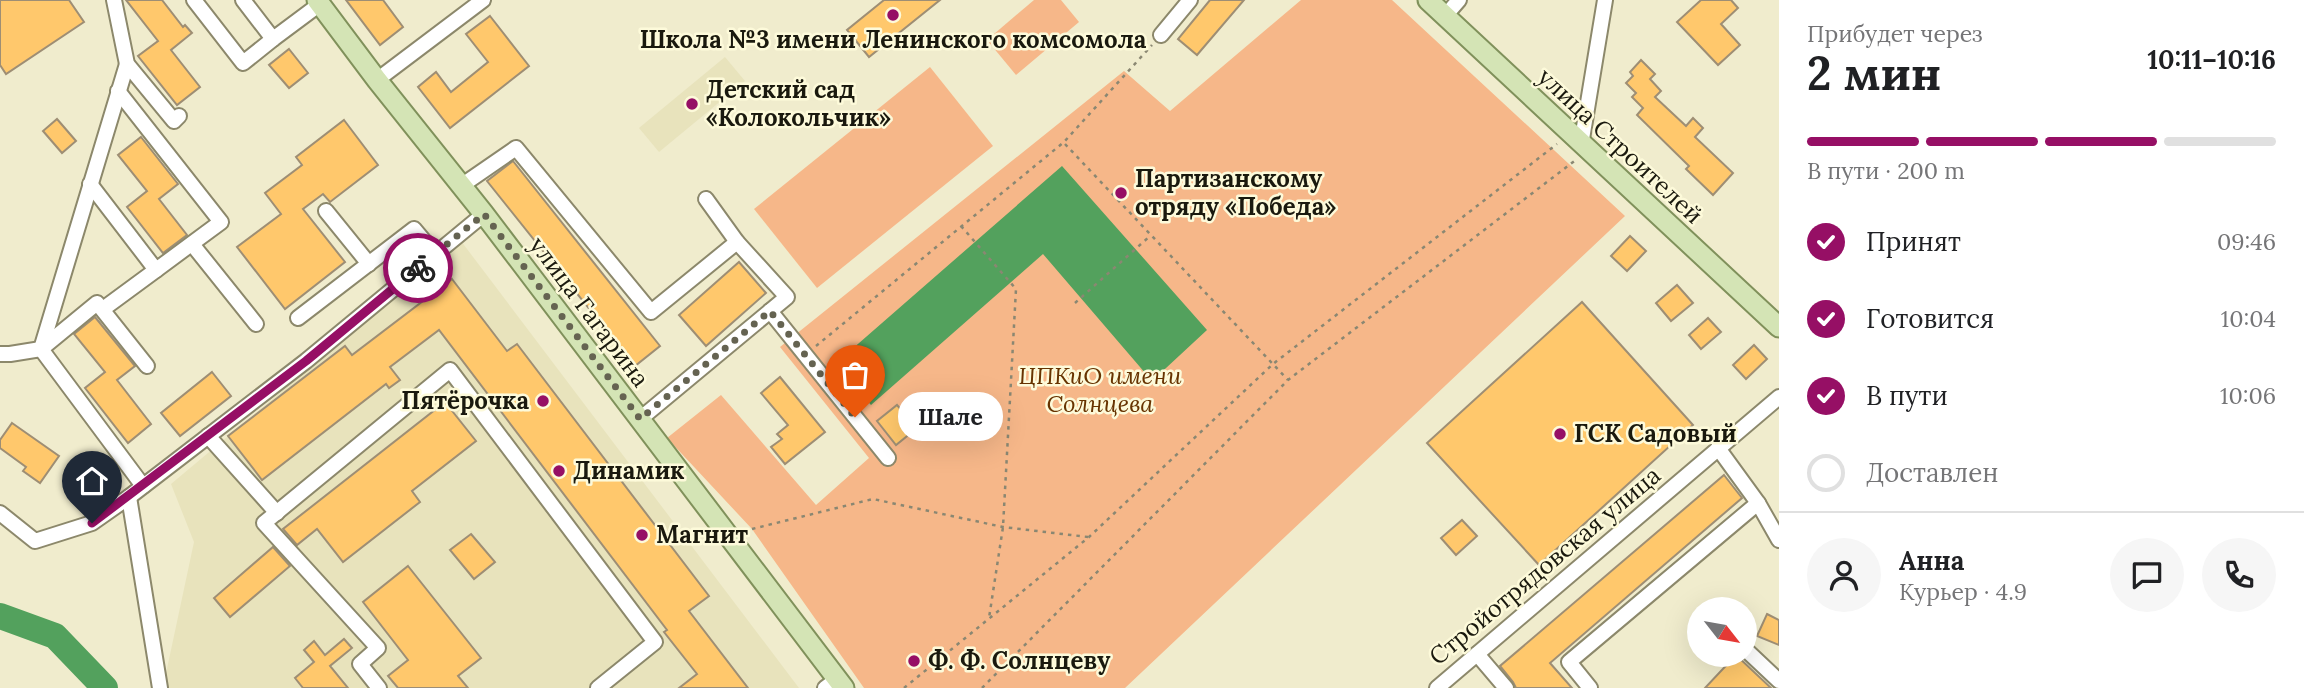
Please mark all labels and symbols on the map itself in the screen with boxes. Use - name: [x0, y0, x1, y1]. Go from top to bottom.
- marker: Школа №3 имени Ленинского комсомола: [885, 7, 901, 23]
- place label: Школа №3 имени Ленинского комсомола: [640, 24, 1147, 55]
- street label: улица Строителей: [1531, 61, 1709, 230]
- place label: Детский сад «Колокольчик»: [706, 74, 891, 133]
- marker: Детский сад «Колокольчик»: [684, 96, 700, 112]
- place label: Партизанскому отряду «Победа»: [1135, 163, 1336, 222]
- marker: Партизанскому отряду «Победа»: [1113, 185, 1129, 201]
- street label: улица Гагарина: [523, 230, 656, 393]
- courier: [383, 233, 453, 303]
- pin: [825, 345, 885, 417]
- park label: ЦПКиО имени Солнцева: [1018, 360, 1182, 419]
- place label: Пятёрочка: [401, 385, 529, 416]
- callout: Шале: [897, 392, 1002, 442]
- marker: Пятёрочка: [535, 393, 551, 409]
- place label: ГСК Садовый: [1574, 418, 1737, 449]
- marker: ГСК Садовый: [1552, 426, 1568, 442]
- pin: [62, 451, 122, 523]
- place label: Динамик: [573, 455, 684, 486]
- street label: Стройотрядовская улица: [1423, 460, 1667, 672]
- marker: Динамик: [551, 463, 567, 479]
- place label: Магнит: [656, 519, 749, 550]
- marker: Магнит: [634, 527, 650, 543]
- north arrow: [1687, 597, 1757, 667]
- place label: Ф. Ф. Солнцеву: [928, 645, 1111, 676]
- marker: Ф. Ф. Солнцеву: [906, 653, 922, 669]

